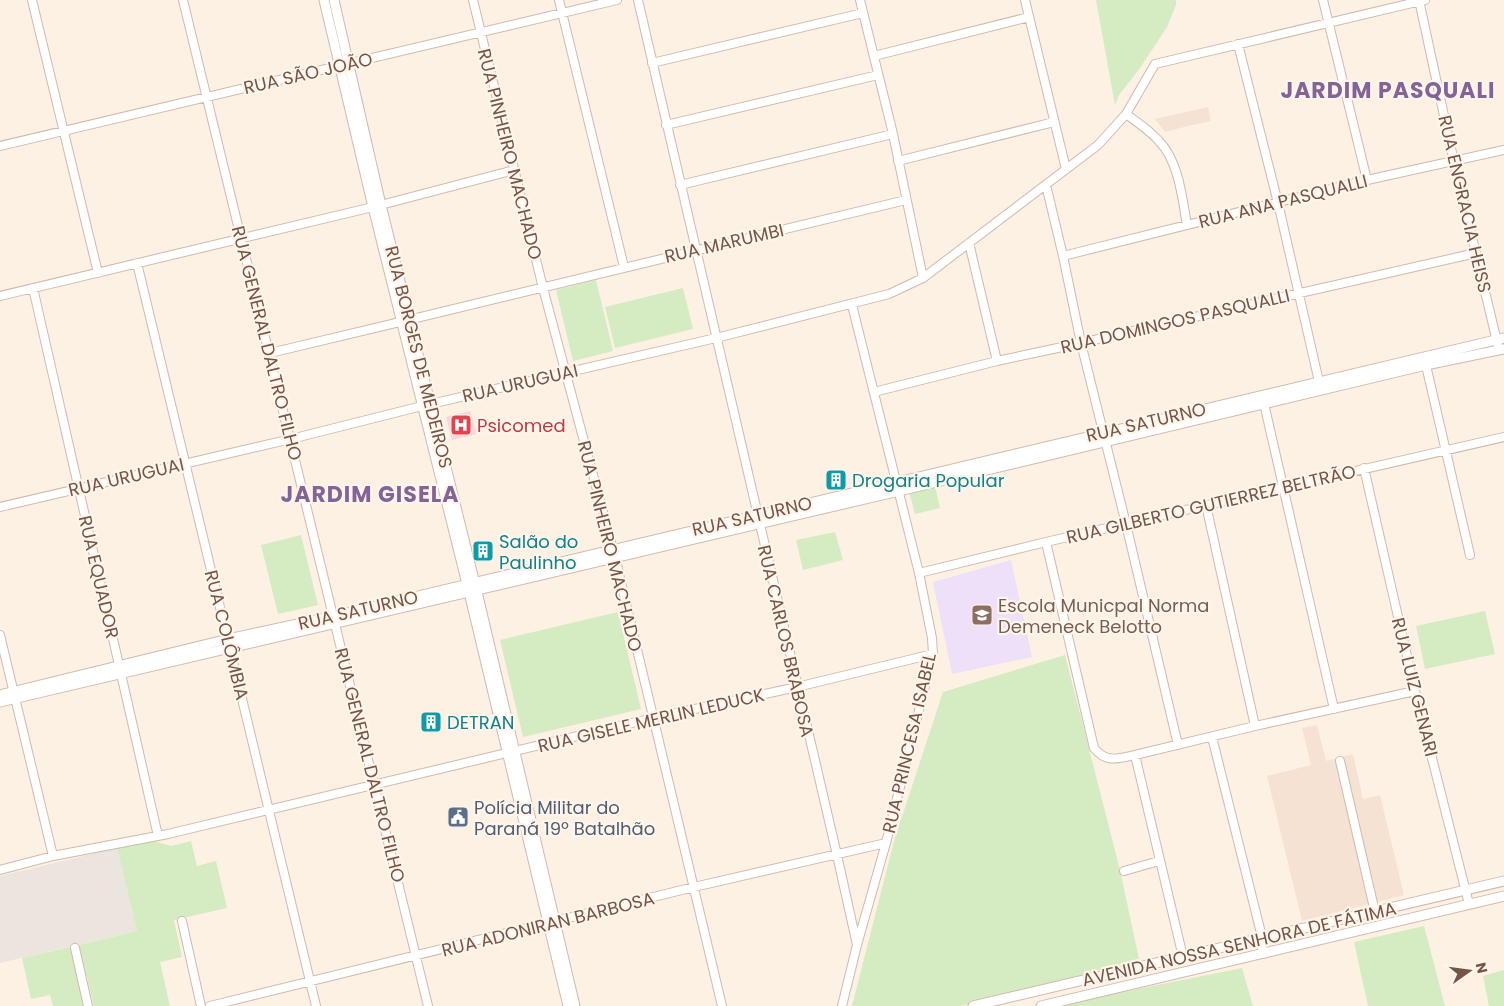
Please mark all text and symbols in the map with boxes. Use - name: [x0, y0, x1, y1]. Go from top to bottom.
- street label: RUA SÃO JOÃO: [241, 46, 375, 100]
- street label: RUA PINHEIRO MACHADO: [472, 46, 548, 262]
- district label: JARDIM PASQUALI: [1280, 75, 1496, 106]
- street label: RUA ENGRACIA HEISS: [1432, 113, 1498, 295]
- street label: RUA ANA PASQUALLI: [1196, 168, 1370, 234]
- street label: RUA MARUMBI: [662, 217, 786, 269]
- street label: RUA GENERAL DALTRO FILHO: [226, 223, 308, 463]
- street label: RUA BORGES DE MEDEIROS: [379, 243, 459, 471]
- street label: RUA DOMINGOS PASQUALLI: [1058, 282, 1292, 360]
- street label: RUA URUGUAI: [460, 358, 580, 408]
- street label: RUA SATURNO: [1084, 396, 1208, 448]
- hospital icon: Psicomed: [449, 413, 473, 437]
- place label: Psicomed: [477, 413, 566, 438]
- street label: RUA PINHEIRO MACHADO: [572, 438, 648, 654]
- street label: RUA URUGUAI: [66, 452, 186, 502]
- street label: RUA GILBERTO GUTIERREZ BELTRÃO: [1064, 458, 1358, 550]
- building icon: Drogaria Popular: [824, 468, 848, 492]
- place label: Drogaria Popular: [852, 468, 1005, 493]
- district label: JARDIM GISELA: [280, 479, 460, 510]
- street label: RUA SATURNO: [690, 490, 814, 542]
- street label: RUA EQUADOR: [73, 513, 125, 641]
- place label: Salão do Paulinho: [499, 529, 578, 575]
- building icon: Salão do Paulinho: [471, 539, 495, 563]
- street label: RUA CARLOS BRABOSA: [752, 543, 820, 739]
- street label: RUA COLÔMBIA: [199, 567, 255, 703]
- street label: RUA SATURNO: [296, 584, 420, 636]
- place label: Escola Municpal Norma Demeneck Belotto: [998, 593, 1210, 639]
- school or university icon: Escola Municpal Norma Demeneck Belotto: [970, 603, 994, 627]
- street label: RUA LUIZ GENARI: [1386, 615, 1444, 759]
- street label: RUA GENERAL DALTRO FILHO: [329, 645, 411, 885]
- street label: RUA PRINCESA ISABEL: [876, 650, 942, 836]
- street label: RUA GISELE MERLIN LEDUCK: [535, 682, 767, 758]
- building icon: DETRAN: [419, 710, 443, 734]
- place label: DETRAN: [447, 710, 514, 735]
- place label: Polícia Militar do Paraná 19º Batalhão: [474, 795, 655, 841]
- public building icon: Polícia Militar do Paraná 19º Batalhão: [446, 805, 470, 829]
- street label: RUA ADONIRAN BARBOSA: [439, 885, 657, 963]
- street label: AVENIDA NOSSA SENHORA DE FÁTIMA: [1079, 896, 1399, 992]
- north arrow: [1444, 946, 1494, 996]
- text: N: [1471, 960, 1493, 975]

